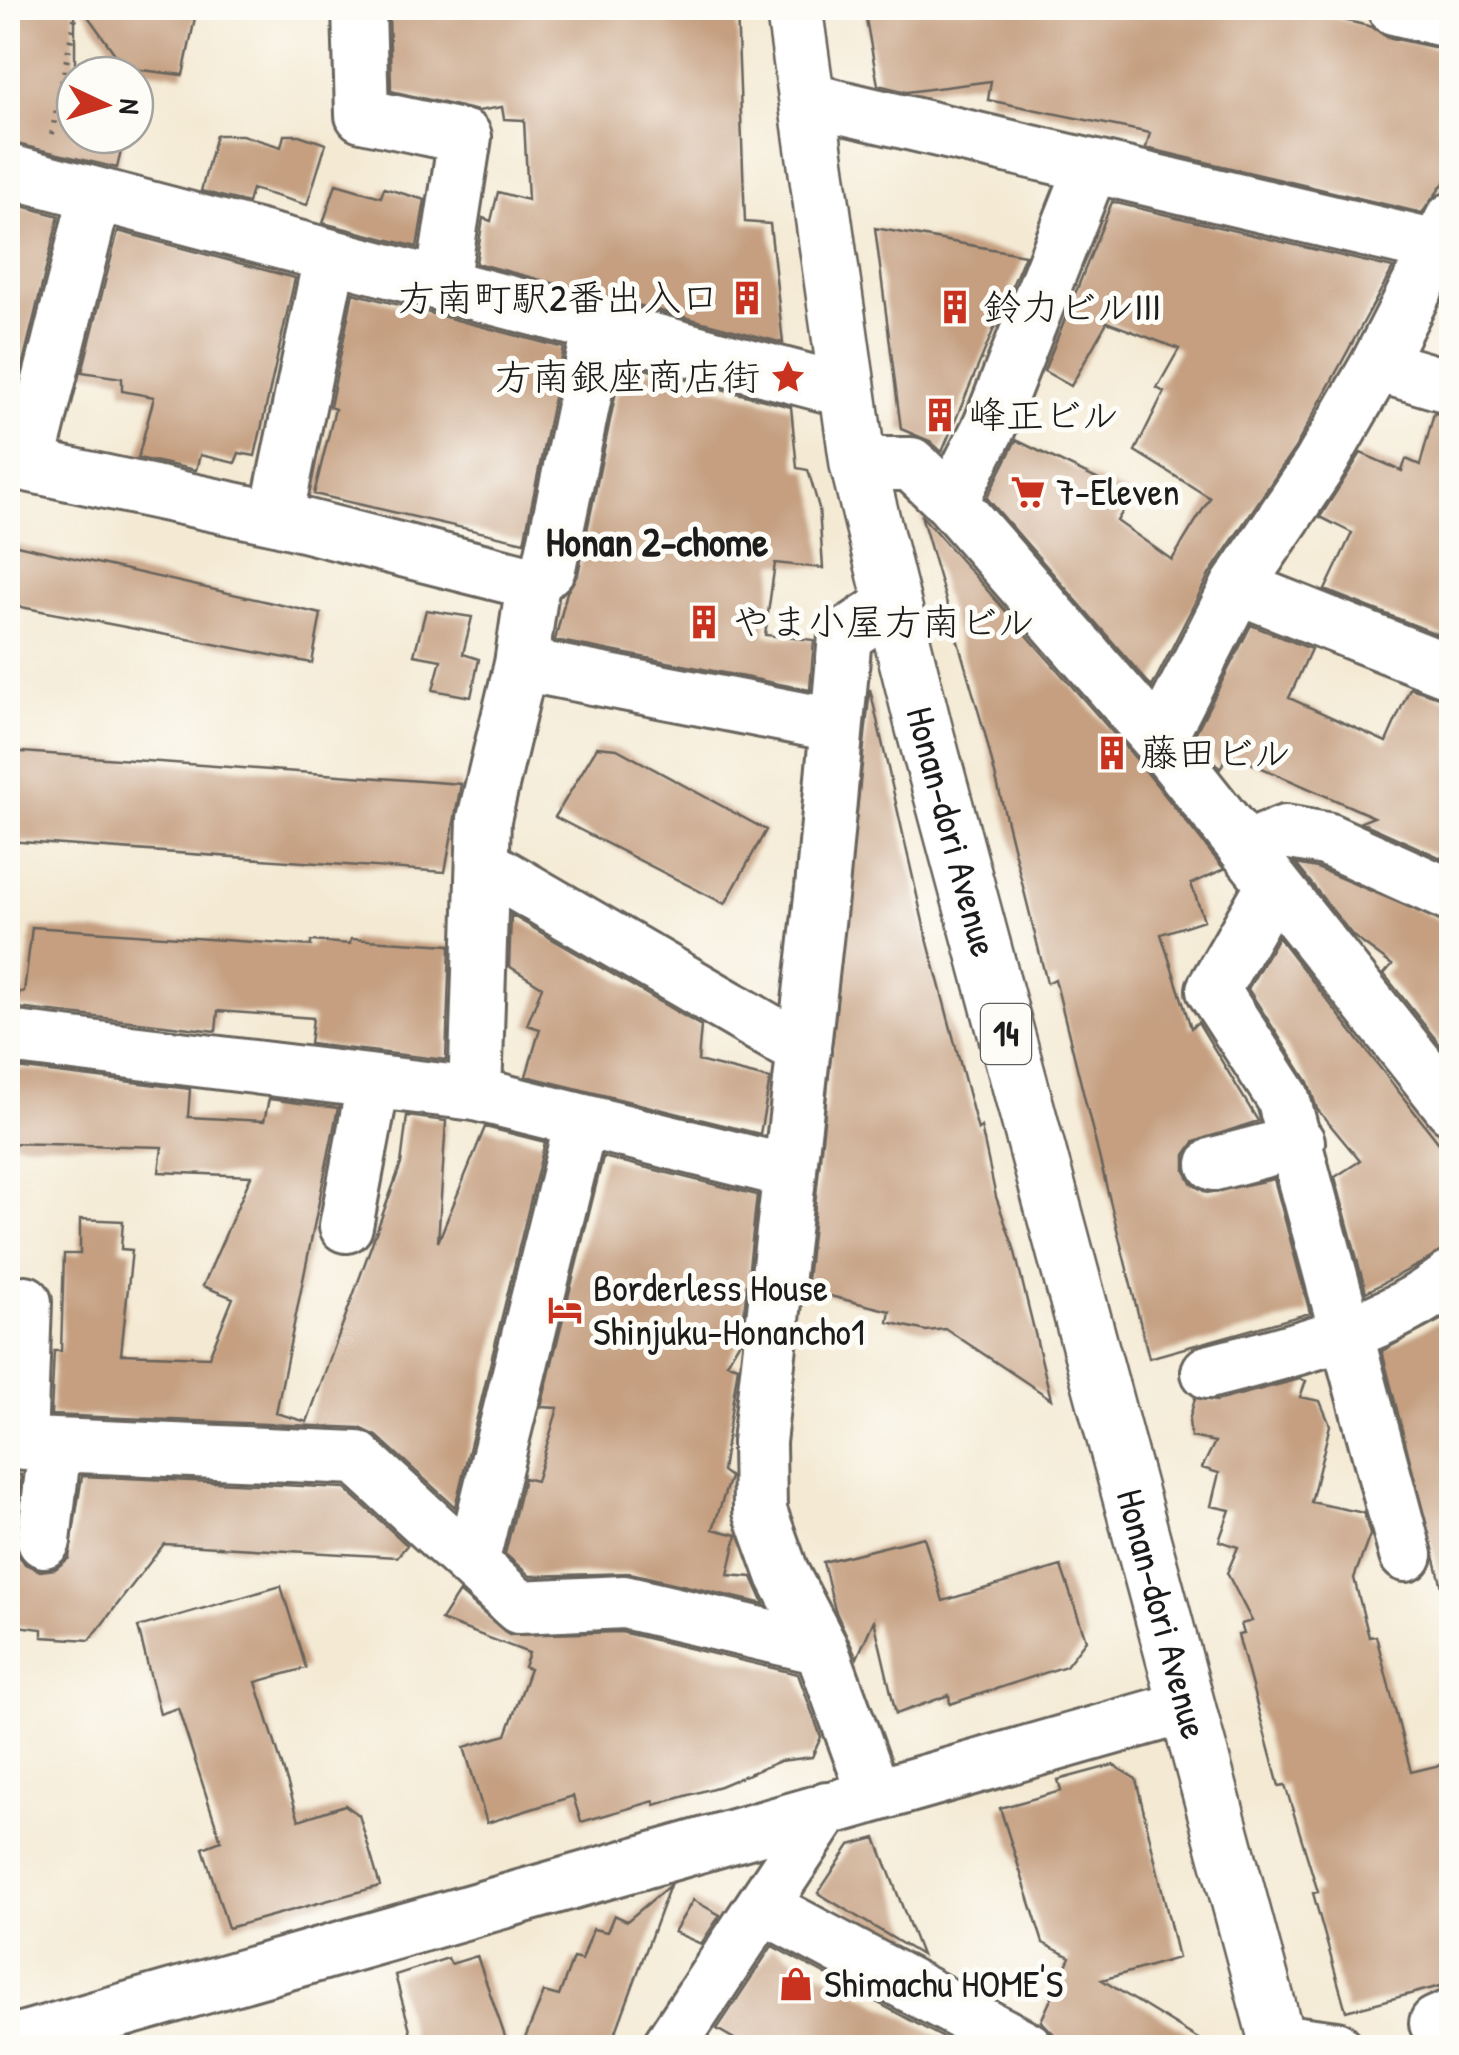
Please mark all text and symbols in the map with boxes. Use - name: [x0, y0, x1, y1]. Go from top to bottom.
- north arrow: [55, 55, 155, 155]
- text: N: [110, 98, 149, 116]
- place label: 方南町駅2番出入口: [397, 271, 719, 323]
- building icon: 方南町駅2番出入口: [728, 279, 766, 317]
- place label: 鈴力ビルIII: [983, 280, 1161, 332]
- building icon: 鈴力ビルIII: [936, 288, 974, 326]
- place label: 方南銀座商店街: [494, 350, 760, 402]
- place icon: 方南銀座商店街: [769, 358, 807, 396]
- place label: 峰正ビル: [968, 388, 1119, 440]
- building icon: 峰正ビル: [921, 396, 959, 434]
- place label: 7-Eleven: [1056, 465, 1180, 517]
- supermarket icon: 7-Eleven: [1009, 473, 1047, 511]
- district label: Honan 2-chome: [546, 514, 768, 568]
- place label: やま小屋方南ビル: [732, 595, 1035, 647]
- building icon: やま小屋方南ビル: [685, 603, 723, 641]
- street label: Honan-dori Avenue: [895, 701, 1011, 962]
- place label: 藤田ビル: [1140, 726, 1291, 778]
- building icon: 藤田ビル: [1093, 734, 1131, 772]
- road number: 14: [981, 1004, 1031, 1064]
- place label: Borderless House Shinjuku-Honancho1: [593, 1261, 865, 1357]
- hotel icon: Borderless House Shinjuku-Honancho1: [546, 1291, 584, 1329]
- street label: Honan-dori Avenue: [1105, 1483, 1222, 1744]
- place label: Shimachu HOME'S: [824, 1957, 1063, 2009]
- shop icon: Shimachu HOME'S: [777, 1965, 815, 2003]

